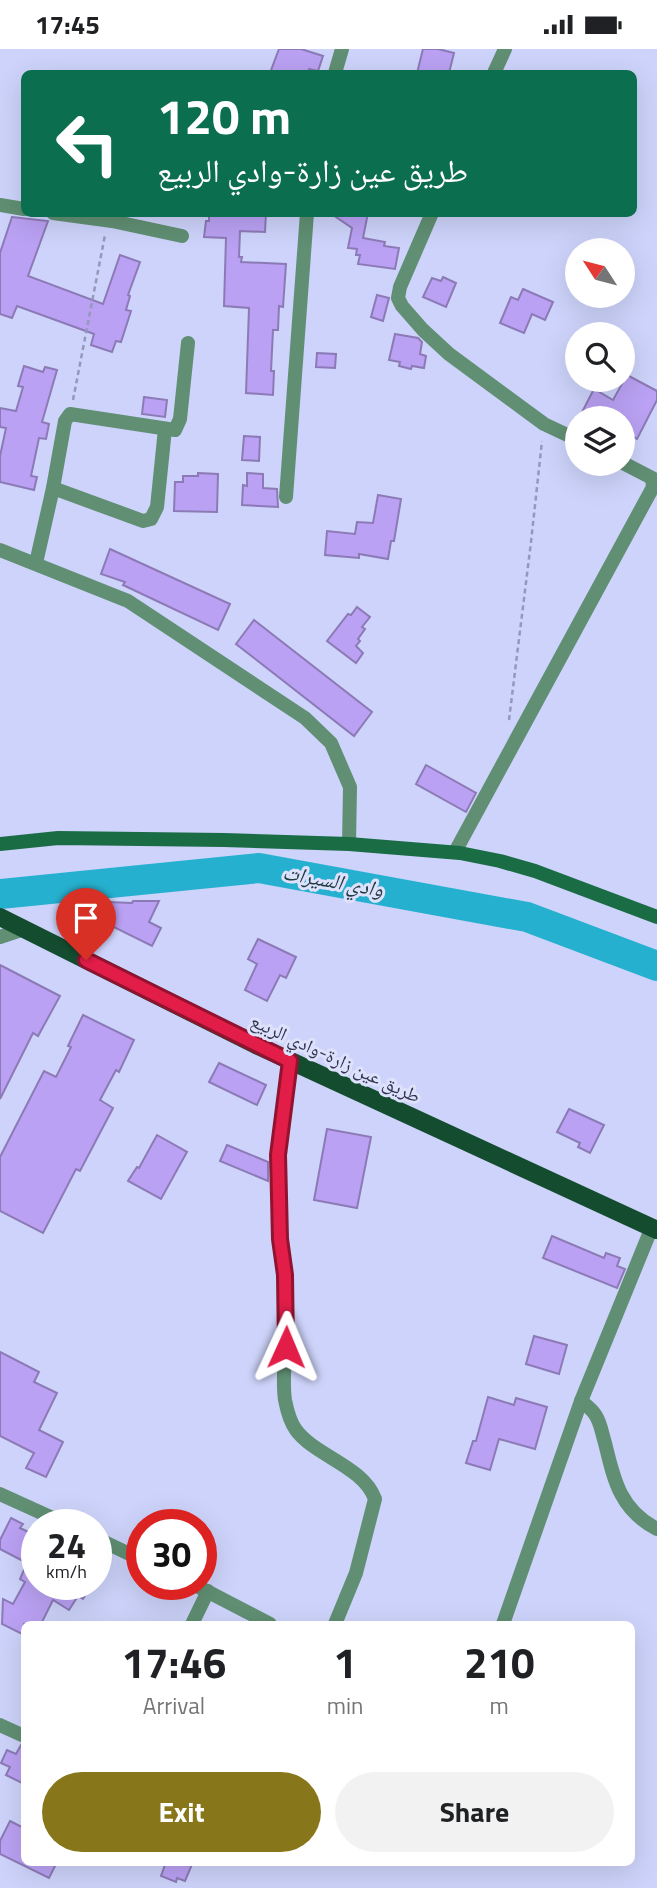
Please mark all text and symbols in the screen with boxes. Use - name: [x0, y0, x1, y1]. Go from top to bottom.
- text: 17:45: [35, 5, 100, 44]
- text: 120 m: [157, 78, 291, 153]
- icon: left: [42, 98, 133, 189]
- text: طريق عين زارة-وادي الربيع: [157, 146, 468, 194]
- north arrow: [565, 238, 635, 308]
- map controls: [565, 238, 635, 476]
- button: search: [565, 322, 635, 392]
- button: layers: [565, 406, 635, 476]
- water label: وادي السيرات: [280, 855, 386, 906]
- pin: [56, 888, 116, 960]
- icon: arrive: [67, 899, 105, 937]
- street label: طريق عين زارة-وادي الربيع: [246, 1005, 426, 1111]
- position arrow: [249, 1310, 323, 1384]
- speed limit sign: 30: [126, 1509, 217, 1600]
- text: 24: [47, 1518, 86, 1572]
- text: km/h: [46, 1558, 87, 1585]
- text: 17:46: [121, 1630, 226, 1694]
- text: 1: [333, 1630, 357, 1694]
- text: 210: [464, 1630, 534, 1694]
- text: Arrival: [143, 1688, 205, 1723]
- text: min: [327, 1688, 363, 1723]
- text: m: [490, 1688, 509, 1723]
- button: Exit: [42, 1772, 321, 1852]
- button: Share: [335, 1772, 614, 1852]

